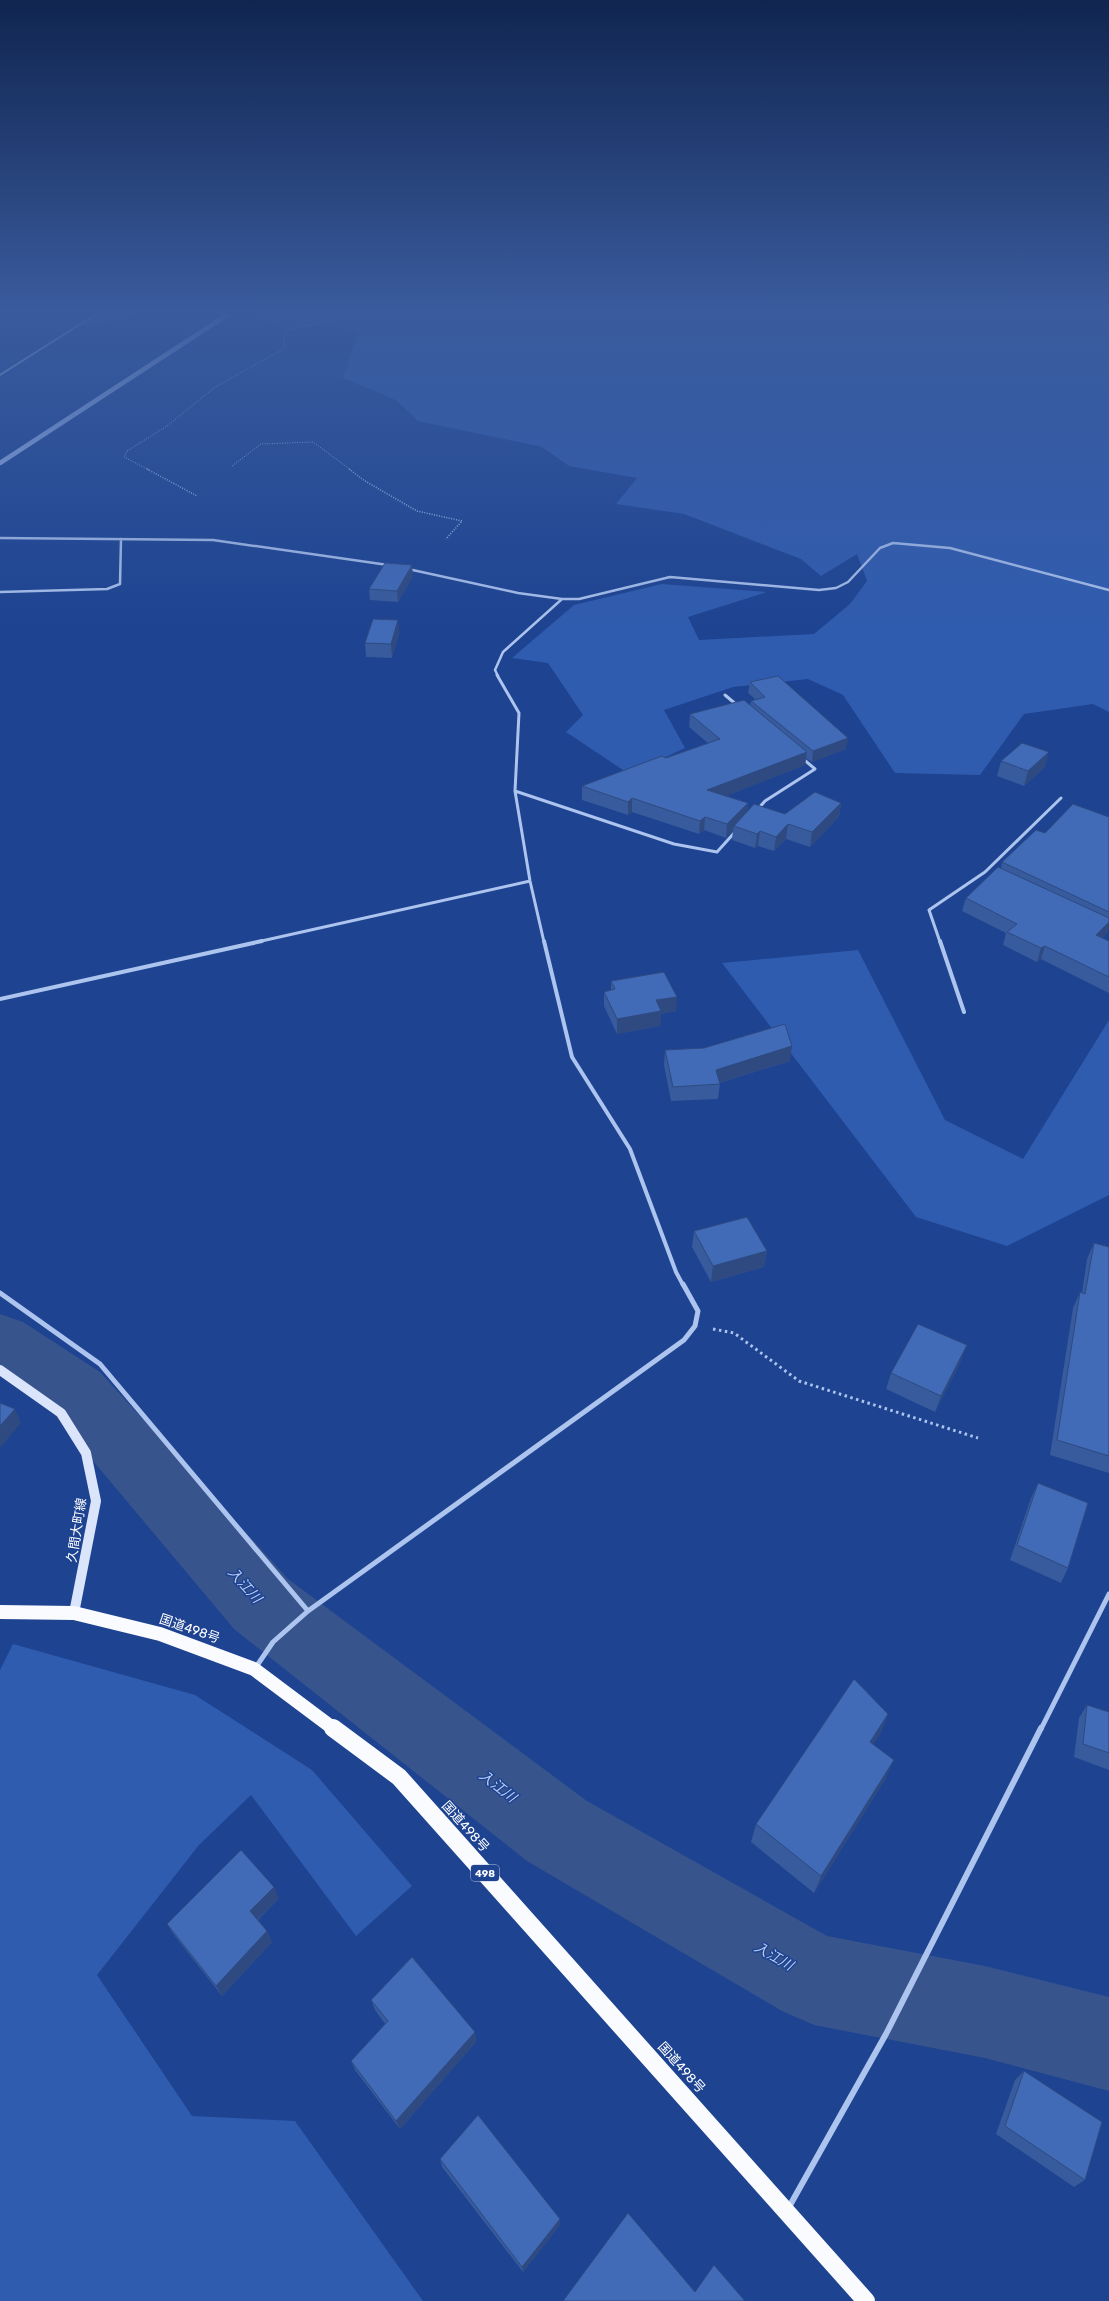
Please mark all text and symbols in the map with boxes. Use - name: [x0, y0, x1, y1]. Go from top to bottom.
- street label: 久間大町線: [64, 1497, 89, 1563]
- water label: 入江川: [224, 1564, 266, 1608]
- street label: 国道498号: [158, 1611, 222, 1646]
- water label: 入江川: [476, 1767, 521, 1807]
- street label: 国道498号: [439, 1798, 492, 1855]
- road number: 498: [471, 1865, 499, 1881]
- water label: 入江川: [751, 1939, 798, 1975]
- street label: 国道498号: [655, 2039, 708, 2096]

